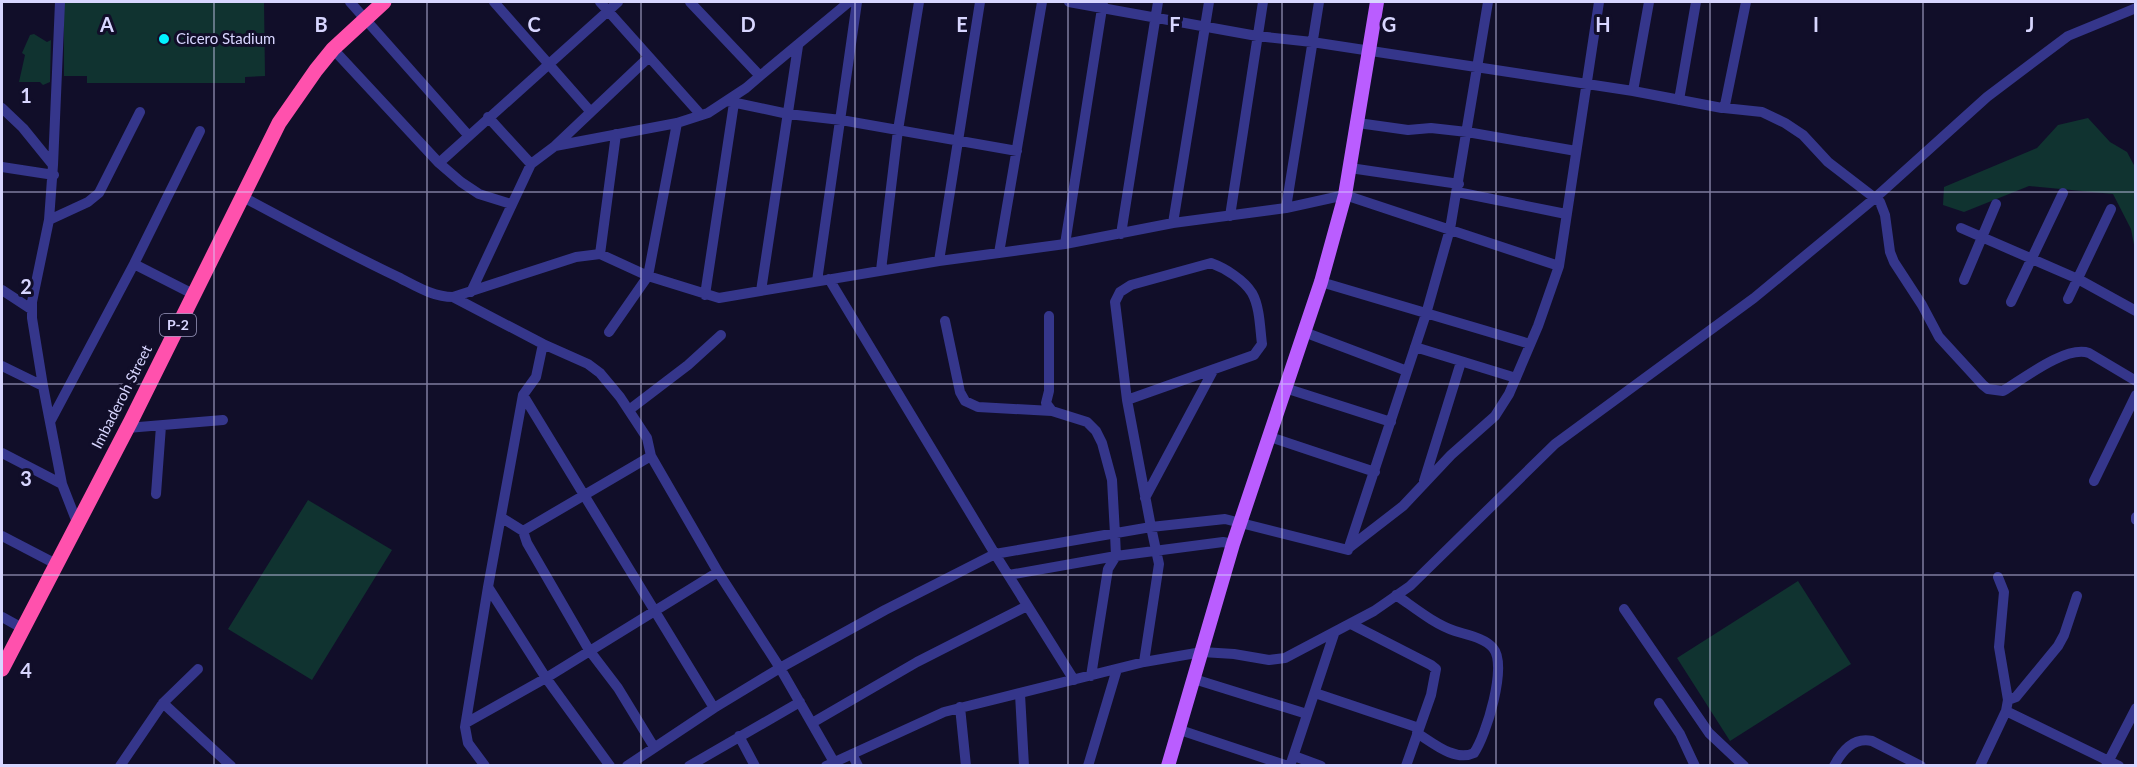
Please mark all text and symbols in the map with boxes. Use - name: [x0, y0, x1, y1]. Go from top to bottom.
- text: A: [99, 12, 114, 36]
- text: B: [314, 12, 328, 36]
- text: C: [527, 12, 541, 36]
- text: D: [740, 12, 756, 36]
- text: E: [956, 12, 968, 36]
- text: F: [1169, 12, 1181, 36]
- text: G: [1382, 12, 1396, 36]
- text: H: [1595, 12, 1611, 36]
- text: I: [1813, 12, 1819, 36]
- text: J: [2026, 12, 2034, 36]
- place label: Cicero Stadium: [176, 29, 275, 47]
- marker: Cicero Stadium: [157, 32, 171, 46]
- text: 1: [20, 83, 32, 107]
- text: 2: [20, 274, 32, 298]
- road number: P-2: [160, 314, 196, 336]
- street label: Imbaderoh Street: [87, 341, 155, 451]
- text: 3: [20, 466, 32, 490]
- text: 4: [20, 658, 32, 682]

